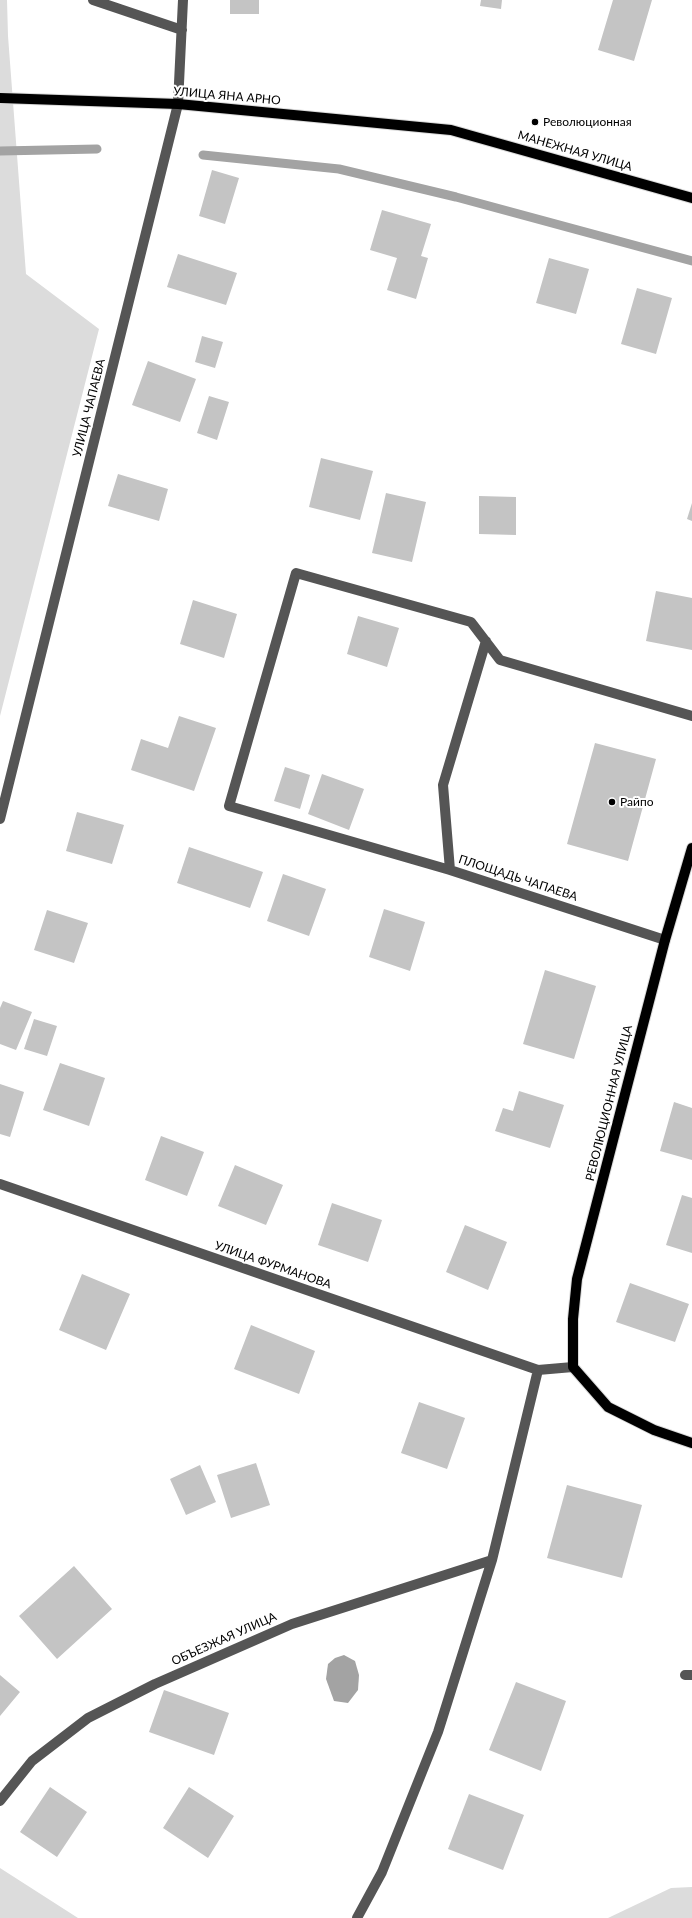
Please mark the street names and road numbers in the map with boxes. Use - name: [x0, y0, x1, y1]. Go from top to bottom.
- street label: УЛИЦА ЯНА АРНО: [173, 84, 281, 108]
- street label: МАНЕЖНАЯ УЛИЦА: [516, 128, 634, 174]
- street label: УЛИЦА ЧАПАЕВА: [70, 357, 108, 459]
- street label: ПЛОЩАДЬ ЧАПАЕВА: [457, 852, 579, 904]
- street label: РЕВОЛЮЦИОННАЯ УЛИЦА: [583, 1024, 635, 1182]
- street label: УЛИЦА ФУРМАНОВА: [213, 1238, 333, 1292]
- street label: ОБЪЕЗЖАЯ УЛИЦА: [169, 1609, 279, 1669]

